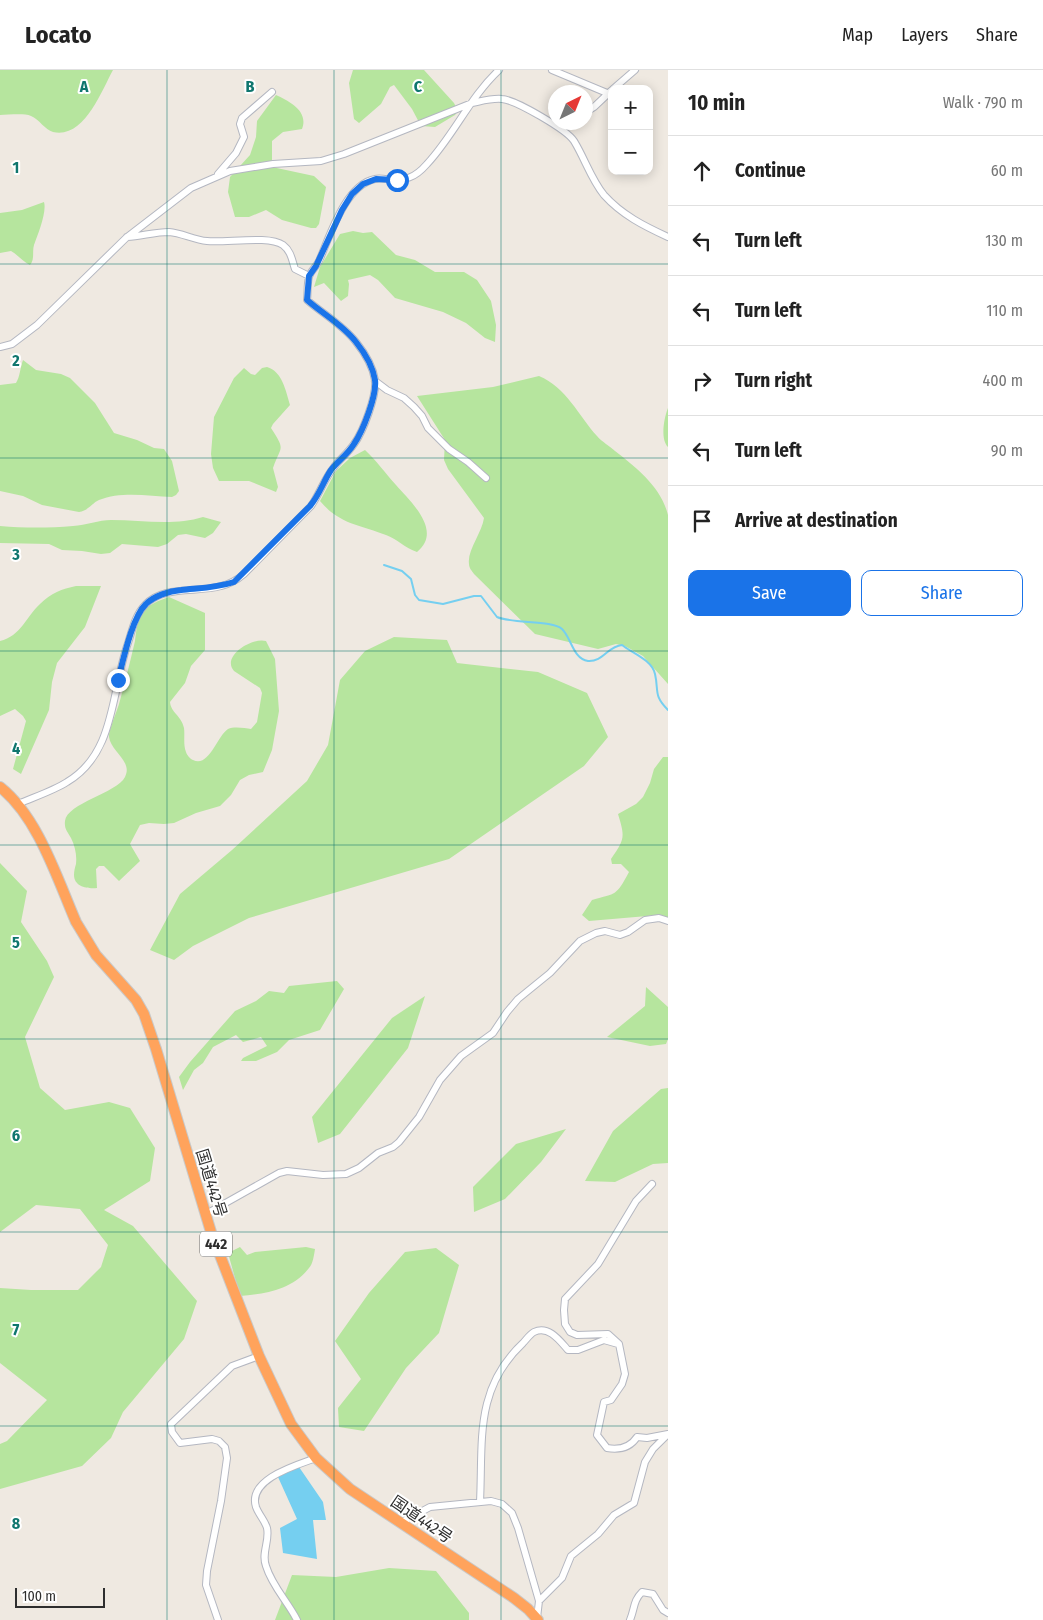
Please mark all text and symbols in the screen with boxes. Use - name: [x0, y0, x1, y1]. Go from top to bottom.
- text: Locato: [25, 21, 91, 49]
- text: Map: [842, 24, 873, 46]
- text: Layers: [901, 24, 948, 46]
- text: Share: [976, 24, 1018, 46]
- text: A: [79, 77, 89, 96]
- text: B: [246, 77, 255, 96]
- text: C: [414, 77, 423, 96]
- north arrow: [548, 85, 593, 130]
- map controls: [608, 85, 653, 175]
- button: +: [608, 85, 653, 130]
- text: 10 min: [688, 90, 745, 116]
- text: Walk · 790 m: [943, 93, 1023, 112]
- button: −: [608, 130, 653, 175]
- icon: ahead: [688, 157, 716, 185]
- text: 1: [13, 158, 19, 177]
- text: Continue: [735, 159, 806, 182]
- text: 60 m: [991, 161, 1023, 180]
- route start: [386, 169, 409, 192]
- icon: left: [688, 227, 716, 255]
- text: Turn left: [735, 229, 802, 252]
- text: 130 m: [985, 231, 1023, 250]
- icon: left: [688, 297, 716, 325]
- text: Turn left: [735, 299, 802, 322]
- text: 110 m: [986, 301, 1023, 320]
- text: 2: [11, 351, 20, 370]
- icon: right: [688, 367, 716, 395]
- text: Turn right: [735, 369, 812, 392]
- text: 400 m: [983, 371, 1023, 390]
- icon: left: [688, 437, 716, 465]
- text: Turn left: [735, 439, 802, 462]
- text: 90 m: [991, 441, 1023, 460]
- icon: arrive: [688, 507, 716, 535]
- text: Arrive at destination: [735, 509, 898, 532]
- text: 3: [11, 545, 20, 564]
- button: Save: [688, 570, 851, 616]
- button: Share: [861, 570, 1023, 616]
- route end: [107, 669, 130, 692]
- text: 4: [12, 739, 20, 758]
- text: 5: [12, 933, 20, 952]
- text: 6: [12, 1126, 20, 1145]
- street label: 国道442号: [192, 1147, 231, 1220]
- road number: 442: [200, 1232, 232, 1256]
- text: 7: [13, 1320, 20, 1339]
- street label: 国道442号: [387, 1492, 456, 1547]
- text: 8: [12, 1514, 21, 1533]
- scale bar: [15, 1585, 105, 1608]
- text: 100 m: [22, 1588, 56, 1605]

